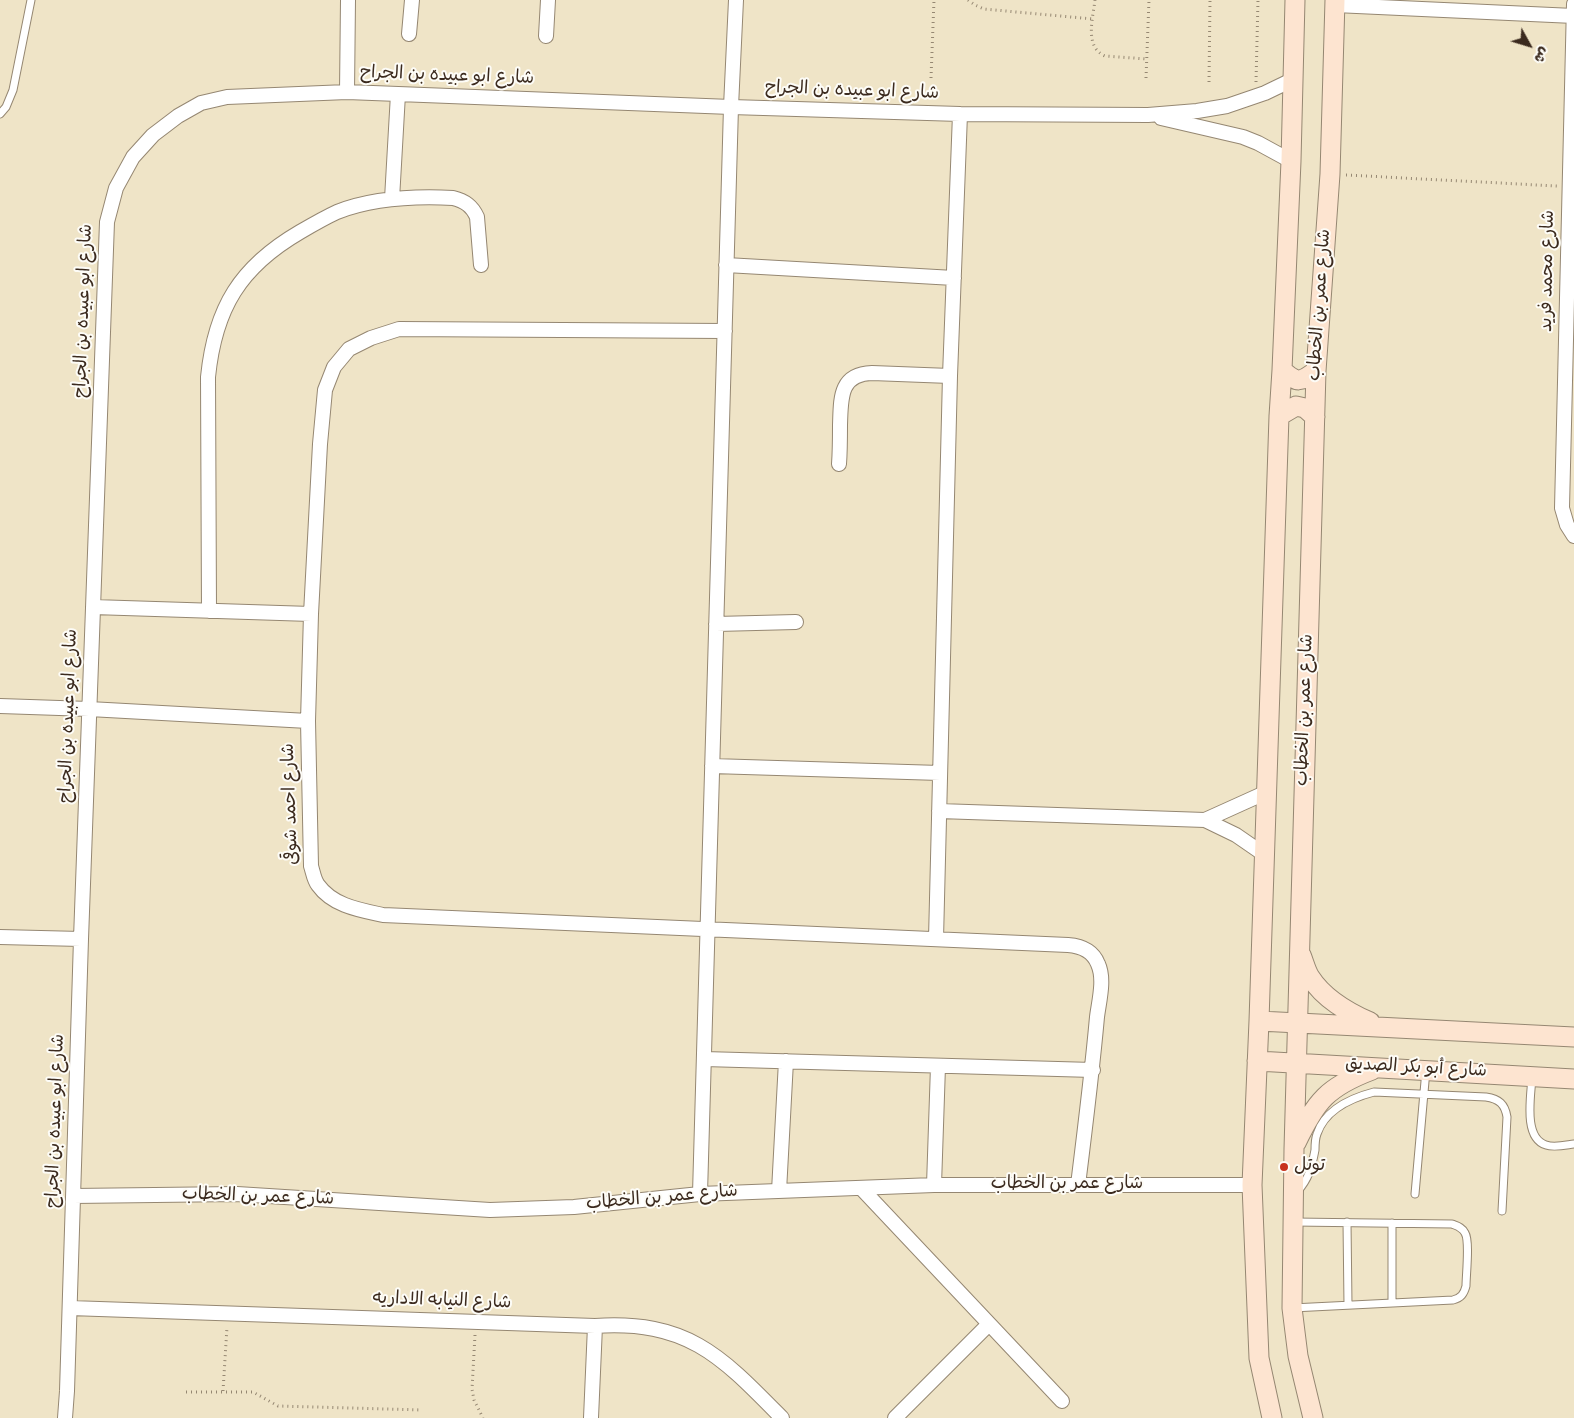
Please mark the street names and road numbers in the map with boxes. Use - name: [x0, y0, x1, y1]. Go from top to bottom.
- street label: شارع ابو عبيده بن الجراح: [360, 63, 534, 91]
- street label: شارع ابو عبيده بن الجراح: [765, 78, 939, 106]
- street label: شارع محمد فريد: [1537, 210, 1561, 332]
- street label: شارع ابو عبيده بن الجراح: [71, 224, 99, 398]
- street label: شارع عمر بن الخطاب: [1305, 228, 1337, 382]
- street label: شارع ابو عبيده بن الجراح: [56, 629, 84, 803]
- street label: شارع عمر بن الخطاب: [1293, 634, 1319, 786]
- street label: شارع احمد شوقى: [279, 743, 305, 865]
- street label: شارع ابو عبيده بن الجراح: [43, 1034, 71, 1208]
- street label: شارع أبو بكر الصديق: [1345, 1055, 1487, 1083]
- street label: شارع عمر بن الخطاب: [991, 1174, 1143, 1196]
- street label: شارع عمر بن الخطاب: [585, 1182, 739, 1216]
- street label: شارع عمر بن الخطاب: [182, 1185, 334, 1211]
- street label: شارع النيابه الاداريه: [372, 1289, 512, 1315]

